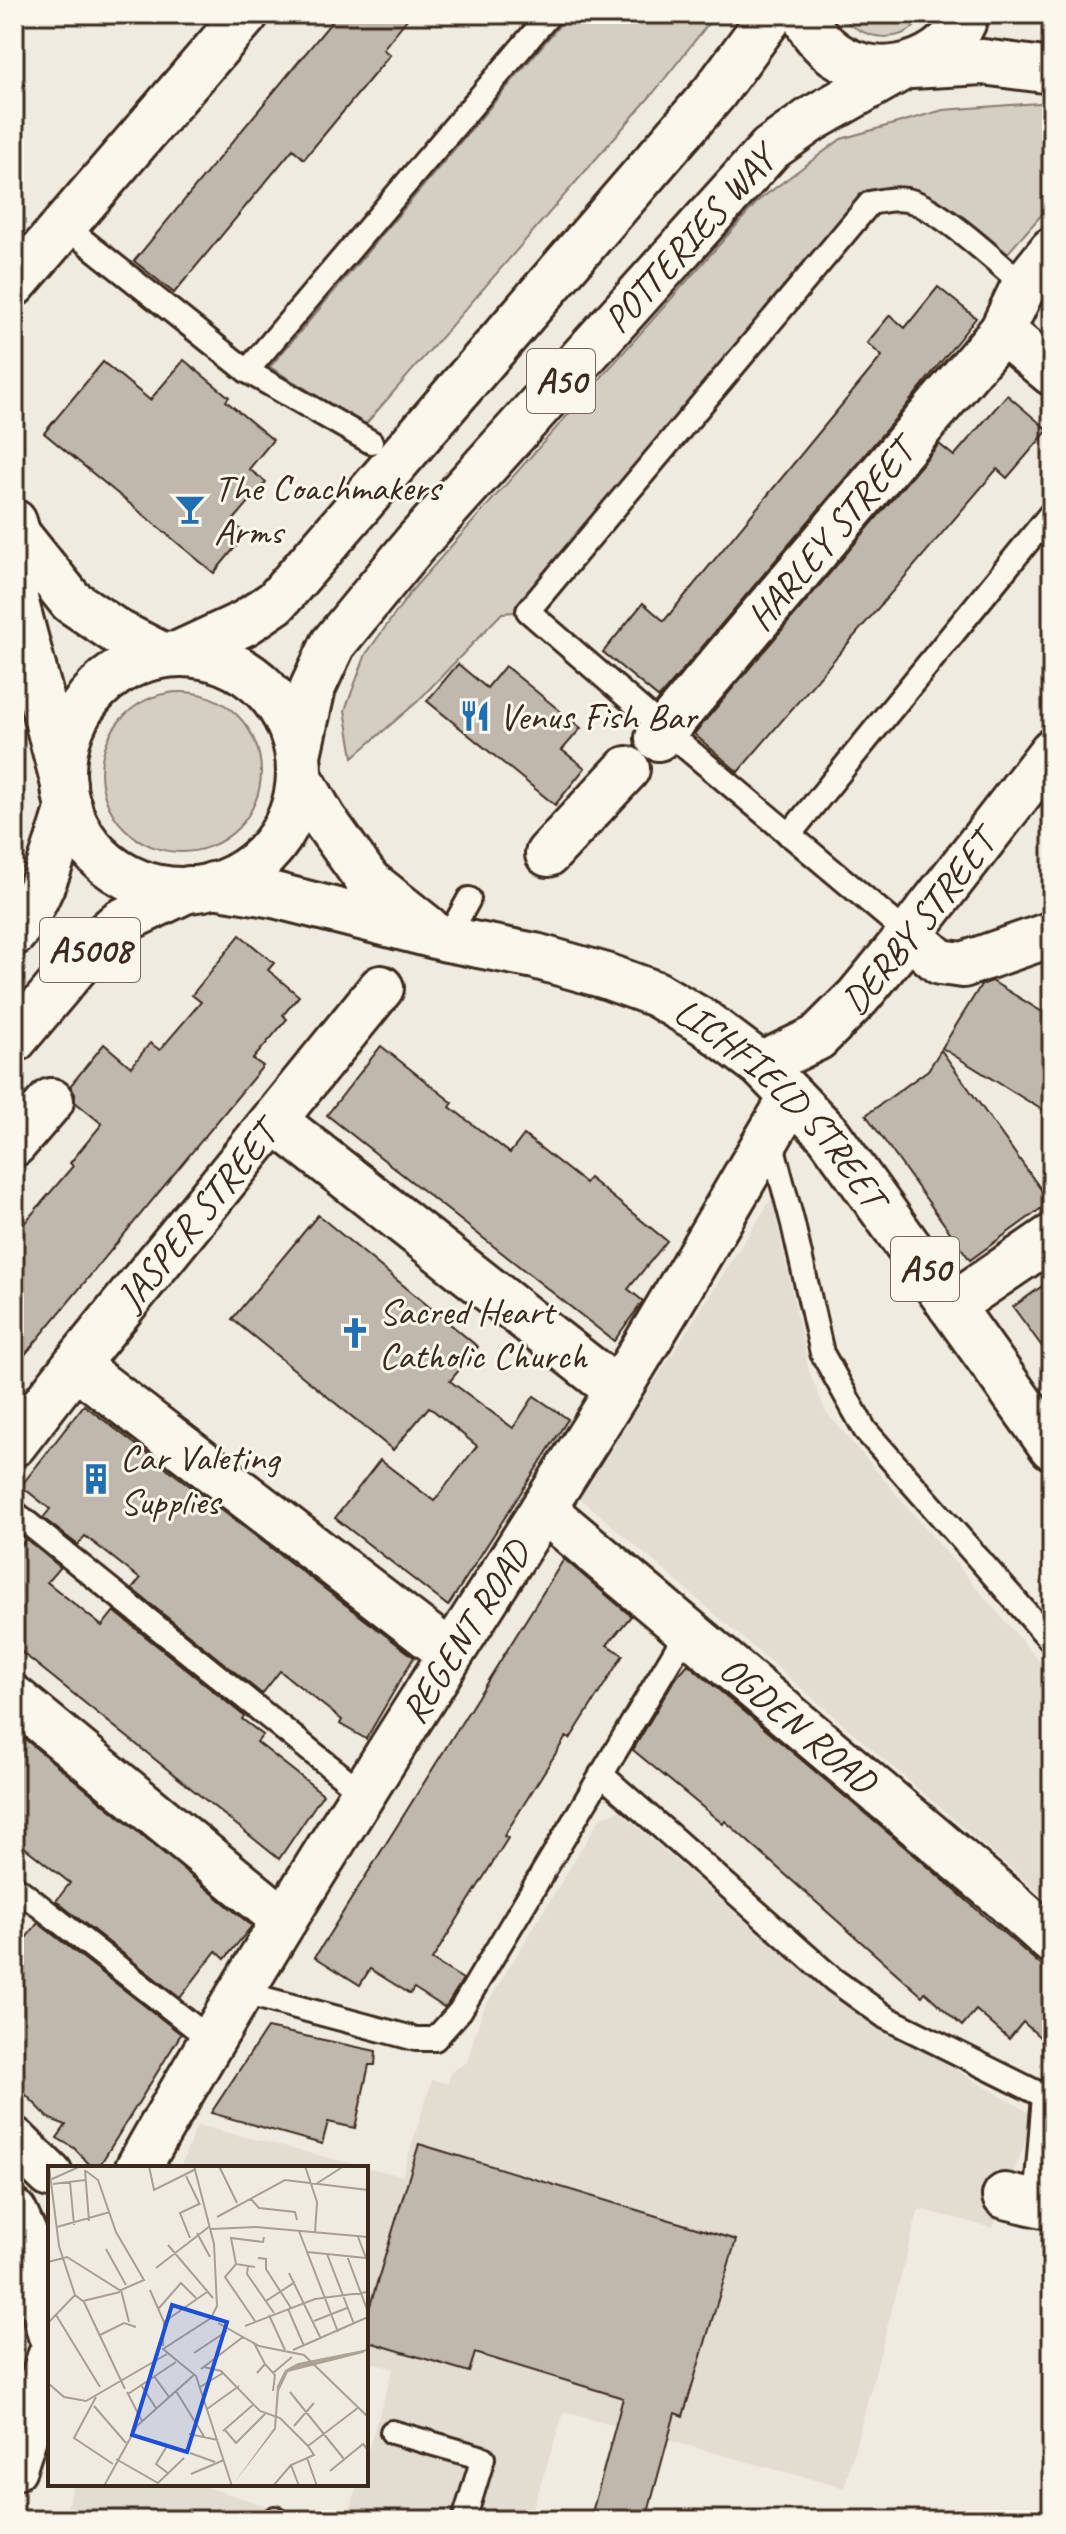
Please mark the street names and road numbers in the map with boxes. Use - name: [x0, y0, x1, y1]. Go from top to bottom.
- street label: POTTERIES WAY: [593, 132, 789, 342]
- road number: A50: [527, 349, 595, 413]
- street label: HARLEY STREET: [736, 423, 930, 640]
- street label: DERBY STREET: [831, 814, 1011, 1024]
- road number: A5008: [40, 918, 140, 982]
- street label: LICHFIELD STREET: [666, 987, 901, 1223]
- street label: JASPER STREET: [105, 1105, 292, 1321]
- road number: A50: [891, 1237, 959, 1301]
- street label: REGENT ROAD: [390, 1530, 542, 1732]
- street label: OGDEN ROAD: [710, 1645, 888, 1806]

